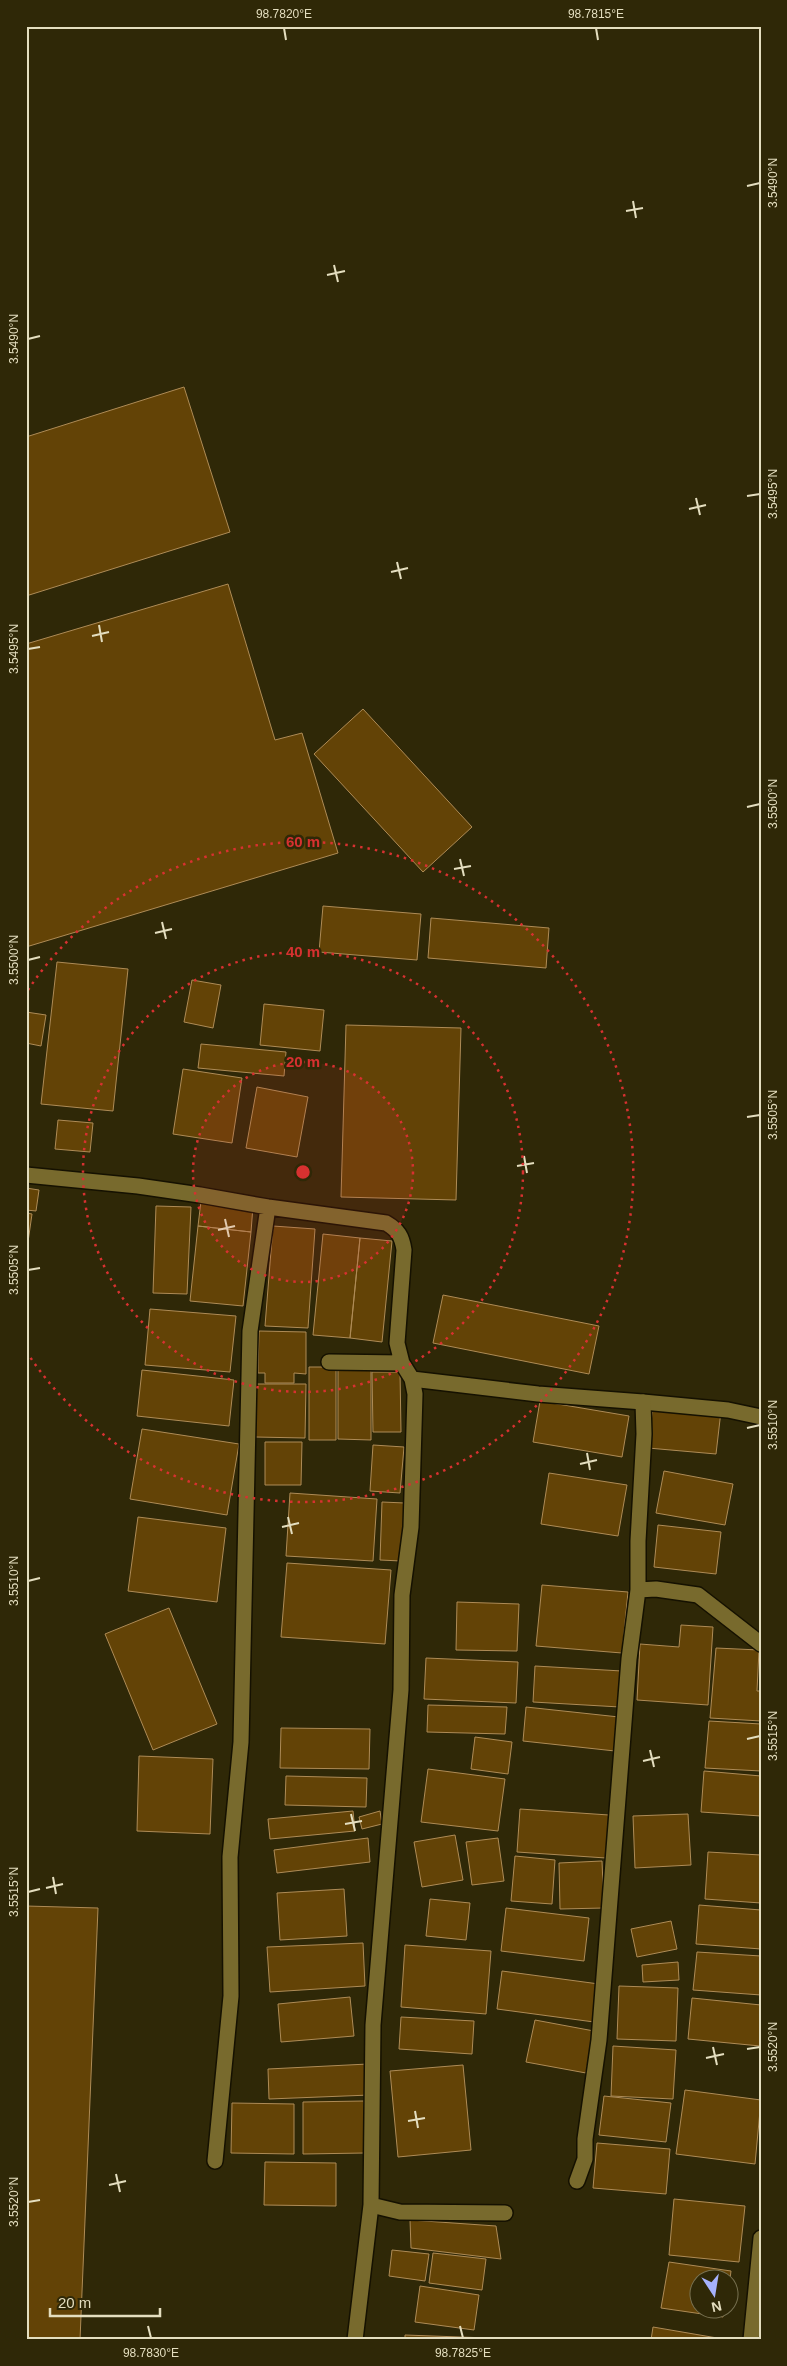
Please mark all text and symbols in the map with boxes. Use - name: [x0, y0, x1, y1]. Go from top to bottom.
- text: 98.7820°E: [256, 7, 312, 21]
- text: 98.7815°E: [568, 7, 624, 21]
- text: 3.5490°N: [766, 158, 780, 208]
- text: 3.5490°N: [7, 314, 21, 364]
- text: 3.5495°N: [766, 469, 780, 519]
- text: 3.5495°N: [7, 624, 21, 674]
- text: 3.5500°N: [766, 779, 780, 829]
- text: 60 m: [286, 833, 320, 850]
- text: 3.5500°N: [7, 935, 21, 985]
- text: 40 m: [286, 943, 320, 960]
- text: 20 m: [286, 1053, 320, 1070]
- text: 3.5505°N: [766, 1090, 780, 1140]
- centre of rings: [294, 1163, 312, 1181]
- text: 3.5505°N: [7, 1245, 21, 1295]
- text: 3.5510°N: [766, 1400, 780, 1450]
- text: 3.5510°N: [7, 1556, 21, 1606]
- text: 3.5515°N: [766, 1711, 780, 1761]
- text: 3.5515°N: [7, 1867, 21, 1917]
- text: 3.5520°N: [766, 2022, 780, 2072]
- text: 3.5520°N: [7, 2177, 21, 2227]
- north arrow: [690, 2268, 740, 2318]
- scale bar: [50, 2286, 160, 2318]
- text: 20 m: [58, 2294, 91, 2311]
- text: N: [710, 2298, 723, 2316]
- text: 98.7830°E: [123, 2346, 179, 2360]
- text: 98.7825°E: [435, 2346, 491, 2360]

